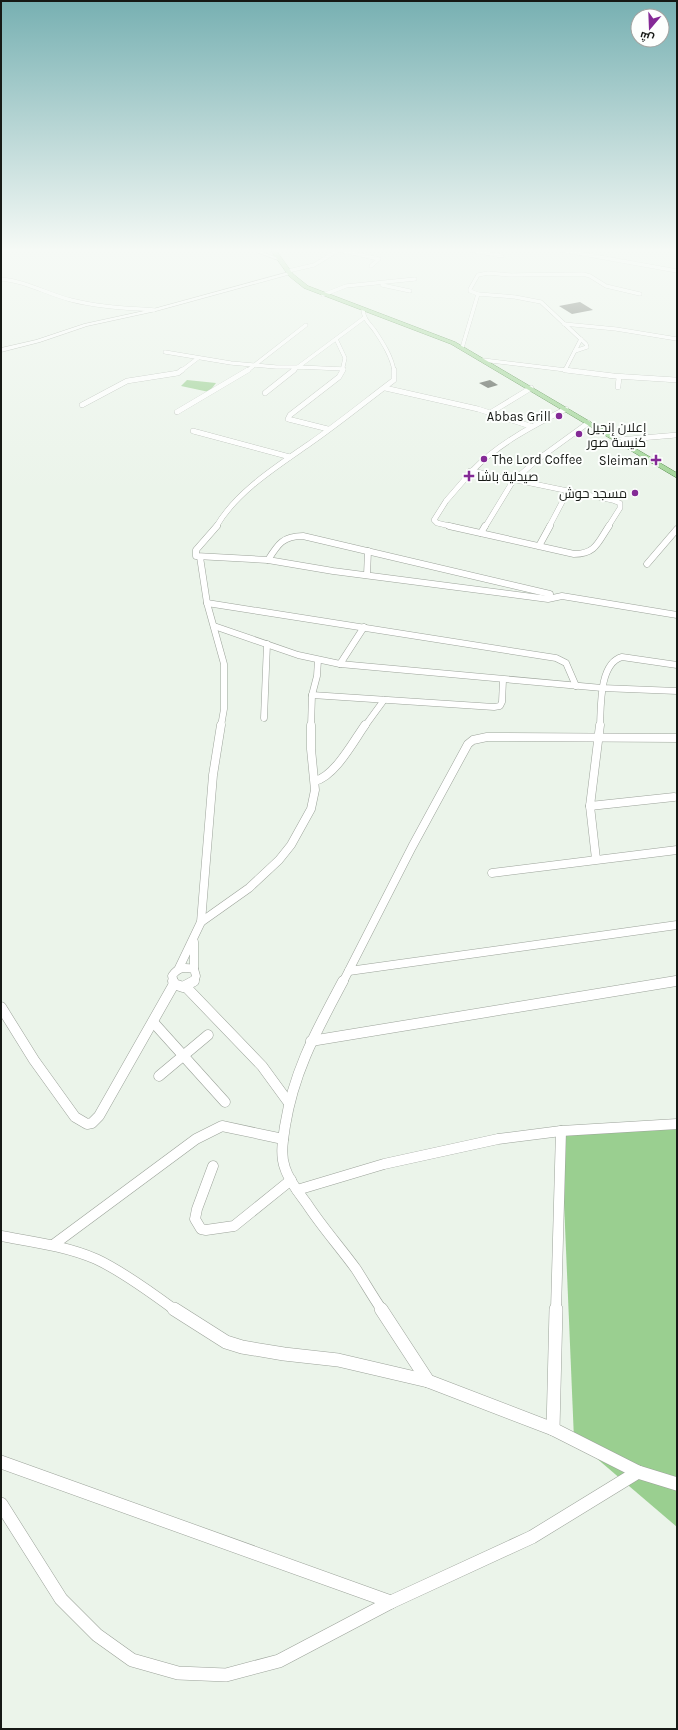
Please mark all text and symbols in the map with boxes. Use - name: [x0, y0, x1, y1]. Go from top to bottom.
- north arrow: [630, 8, 670, 48]
- text: ش: [638, 29, 656, 45]
- place label: Abbas Grill: [487, 409, 551, 424]
- marker: Abbas Grill: [554, 411, 564, 421]
- place label: إعلان إنجيل كنيسة صور: [586, 420, 647, 450]
- marker: إعلان إنجيل كنيسة صور: [574, 429, 584, 439]
- place label: The Lord Coffee: [492, 452, 582, 467]
- place label: Sleiman: [599, 453, 648, 468]
- marker: The Lord Coffee: [479, 454, 489, 464]
- marker: Sleiman: [651, 455, 661, 465]
- place label: صيدلية باشا: [477, 469, 538, 484]
- marker: صيدلية باشا: [464, 471, 474, 481]
- place label: مسجد حوش: [559, 486, 627, 501]
- marker: مسجد حوش: [630, 488, 640, 498]

